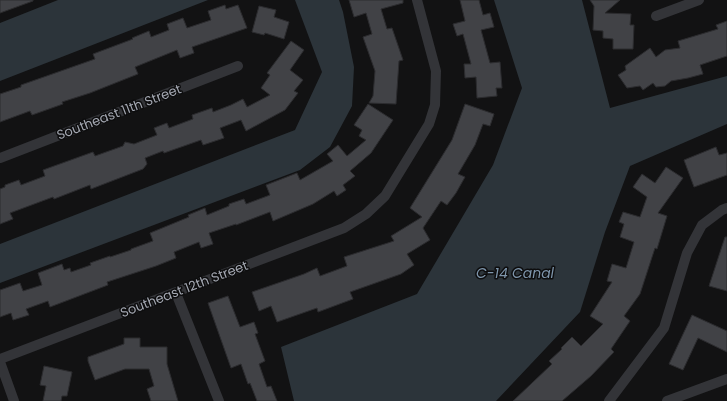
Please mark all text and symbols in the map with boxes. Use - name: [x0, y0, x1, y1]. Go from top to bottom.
- street label: Southeast 11th Street: [54, 79, 184, 145]
- street label: Southeast 12th Street: [117, 256, 251, 322]
- water label: C-14 Canal: [476, 263, 555, 283]

